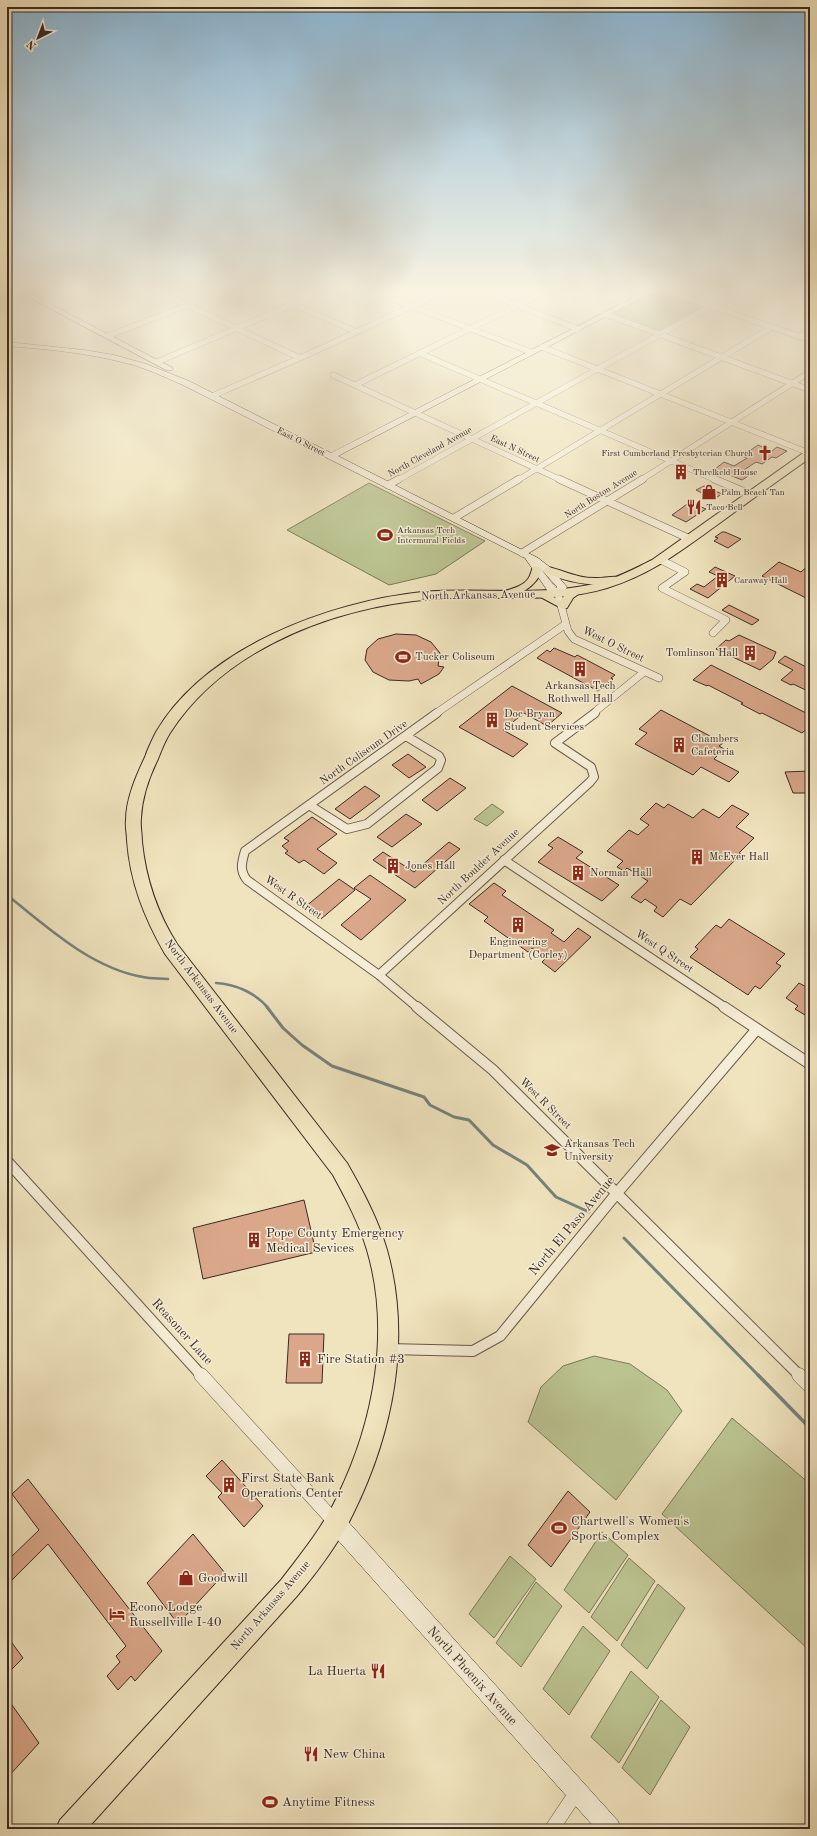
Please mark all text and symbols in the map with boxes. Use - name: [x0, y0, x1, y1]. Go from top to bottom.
- north arrow: [18, 18, 58, 58]
- text: N: [25, 37, 39, 51]
- street label: North Cleveland Avenue: [387, 425, 473, 479]
- street label: East O Street: [275, 426, 327, 458]
- street label: East N Street: [489, 434, 541, 464]
- church icon: First Cumberland Presbyterian Church: [756, 444, 774, 462]
- place label: First Cumberland Presbyterian Church: [601, 449, 753, 458]
- building icon: Threlkeld House: [672, 463, 690, 481]
- street label: North Boston Avenue: [563, 468, 639, 520]
- place label: Threlkeld House: [693, 468, 757, 477]
- shop icon: Palm Beach Tan: [700, 483, 718, 501]
- place label: Palm Beach Tan: [721, 488, 785, 497]
- restaurant icon: Taco Bell: [685, 498, 703, 516]
- place label: Taco Bell: [706, 503, 743, 512]
- sports icon: Arkansas Tech Intermural Fields: [376, 526, 394, 544]
- place label: Arkansas Tech Intermural Fields: [397, 526, 465, 545]
- building icon: Caraway Hall: [713, 571, 731, 589]
- place label: Caraway Hall: [734, 576, 788, 585]
- street label: North Arkansas Avenue: [421, 590, 535, 602]
- street label: West O Street: [580, 625, 646, 665]
- building icon: Tomlinson Hall: [741, 644, 759, 662]
- sports icon: Tucker Coliseum: [394, 648, 412, 666]
- place label: Tomlinson Hall: [666, 648, 738, 659]
- place label: Tucker Coliseum: [415, 652, 495, 663]
- building icon: Arkansas Tech Rothwell Hall: [571, 660, 589, 678]
- place label: Arkansas Tech Rothwell Hall: [544, 681, 616, 705]
- place label: Doc Bryan Student Services: [504, 709, 584, 733]
- building icon: Doc Bryan Student Services: [483, 711, 501, 729]
- street label: North Coliseum Drive: [318, 719, 410, 787]
- place label: Chambers Cafeteria: [691, 734, 739, 758]
- building icon: Chambers Cafeteria: [670, 736, 688, 754]
- street label: North Boulder Avenue: [436, 827, 522, 907]
- building icon: McEver Hall: [688, 848, 706, 866]
- place label: McEver Hall: [709, 852, 769, 863]
- building icon: Jones Hall: [384, 857, 402, 875]
- place label: Jones Hall: [405, 861, 455, 872]
- building icon: Norman Hall: [569, 864, 587, 882]
- place label: Norman Hall: [590, 868, 652, 879]
- street label: West R Street: [262, 874, 324, 922]
- building icon: Engineering Department (Corley): [509, 916, 527, 934]
- street label: West Q Street: [633, 929, 695, 975]
- place label: Engineering Department (Corley): [468, 937, 568, 961]
- street label: North Arkansas Avenue: [162, 938, 240, 1036]
- street label: West R Street: [517, 1076, 573, 1132]
- place label: Arkansas Tech University: [564, 1139, 635, 1163]
- school or university icon: Arkansas Tech University: [543, 1141, 561, 1159]
- street label: North El Paso Avenue: [527, 1174, 617, 1278]
- place label: Pope County Emergency Medical Sevices: [266, 1227, 404, 1255]
- building icon: Pope County Emergency Medical Sevices: [245, 1231, 263, 1249]
- street label: Reasoner Lane: [149, 1296, 215, 1368]
- building icon: Fire Station #3: [296, 1350, 314, 1368]
- place label: Fire Station #3: [317, 1353, 405, 1366]
- place label: First State Bank Operations Center: [241, 1472, 344, 1500]
- building icon: First State Bank Operations Center: [220, 1476, 238, 1494]
- place label: Chartwell's Women's Sports Complex: [571, 1515, 689, 1543]
- sports icon: Chartwell's Women's Sports Complex: [550, 1519, 568, 1537]
- street label: North Arkansas Avenue: [229, 1559, 313, 1653]
- shop icon: Goodwill: [177, 1569, 195, 1587]
- place label: Goodwill: [198, 1572, 248, 1585]
- place label: Econo Lodge Russellville I-40: [129, 1601, 222, 1629]
- hotel icon: Econo Lodge Russellville I-40: [108, 1605, 126, 1623]
- street label: North Phoenix Avenue: [424, 1624, 520, 1728]
- restaurant icon: La Huerta: [369, 1662, 387, 1680]
- place label: La Huerta: [308, 1665, 367, 1678]
- restaurant icon: New China: [302, 1745, 320, 1763]
- place label: New China: [323, 1748, 386, 1761]
- sports icon: Anytime Fitness: [261, 1793, 279, 1811]
- place label: Anytime Fitness: [282, 1796, 375, 1809]

